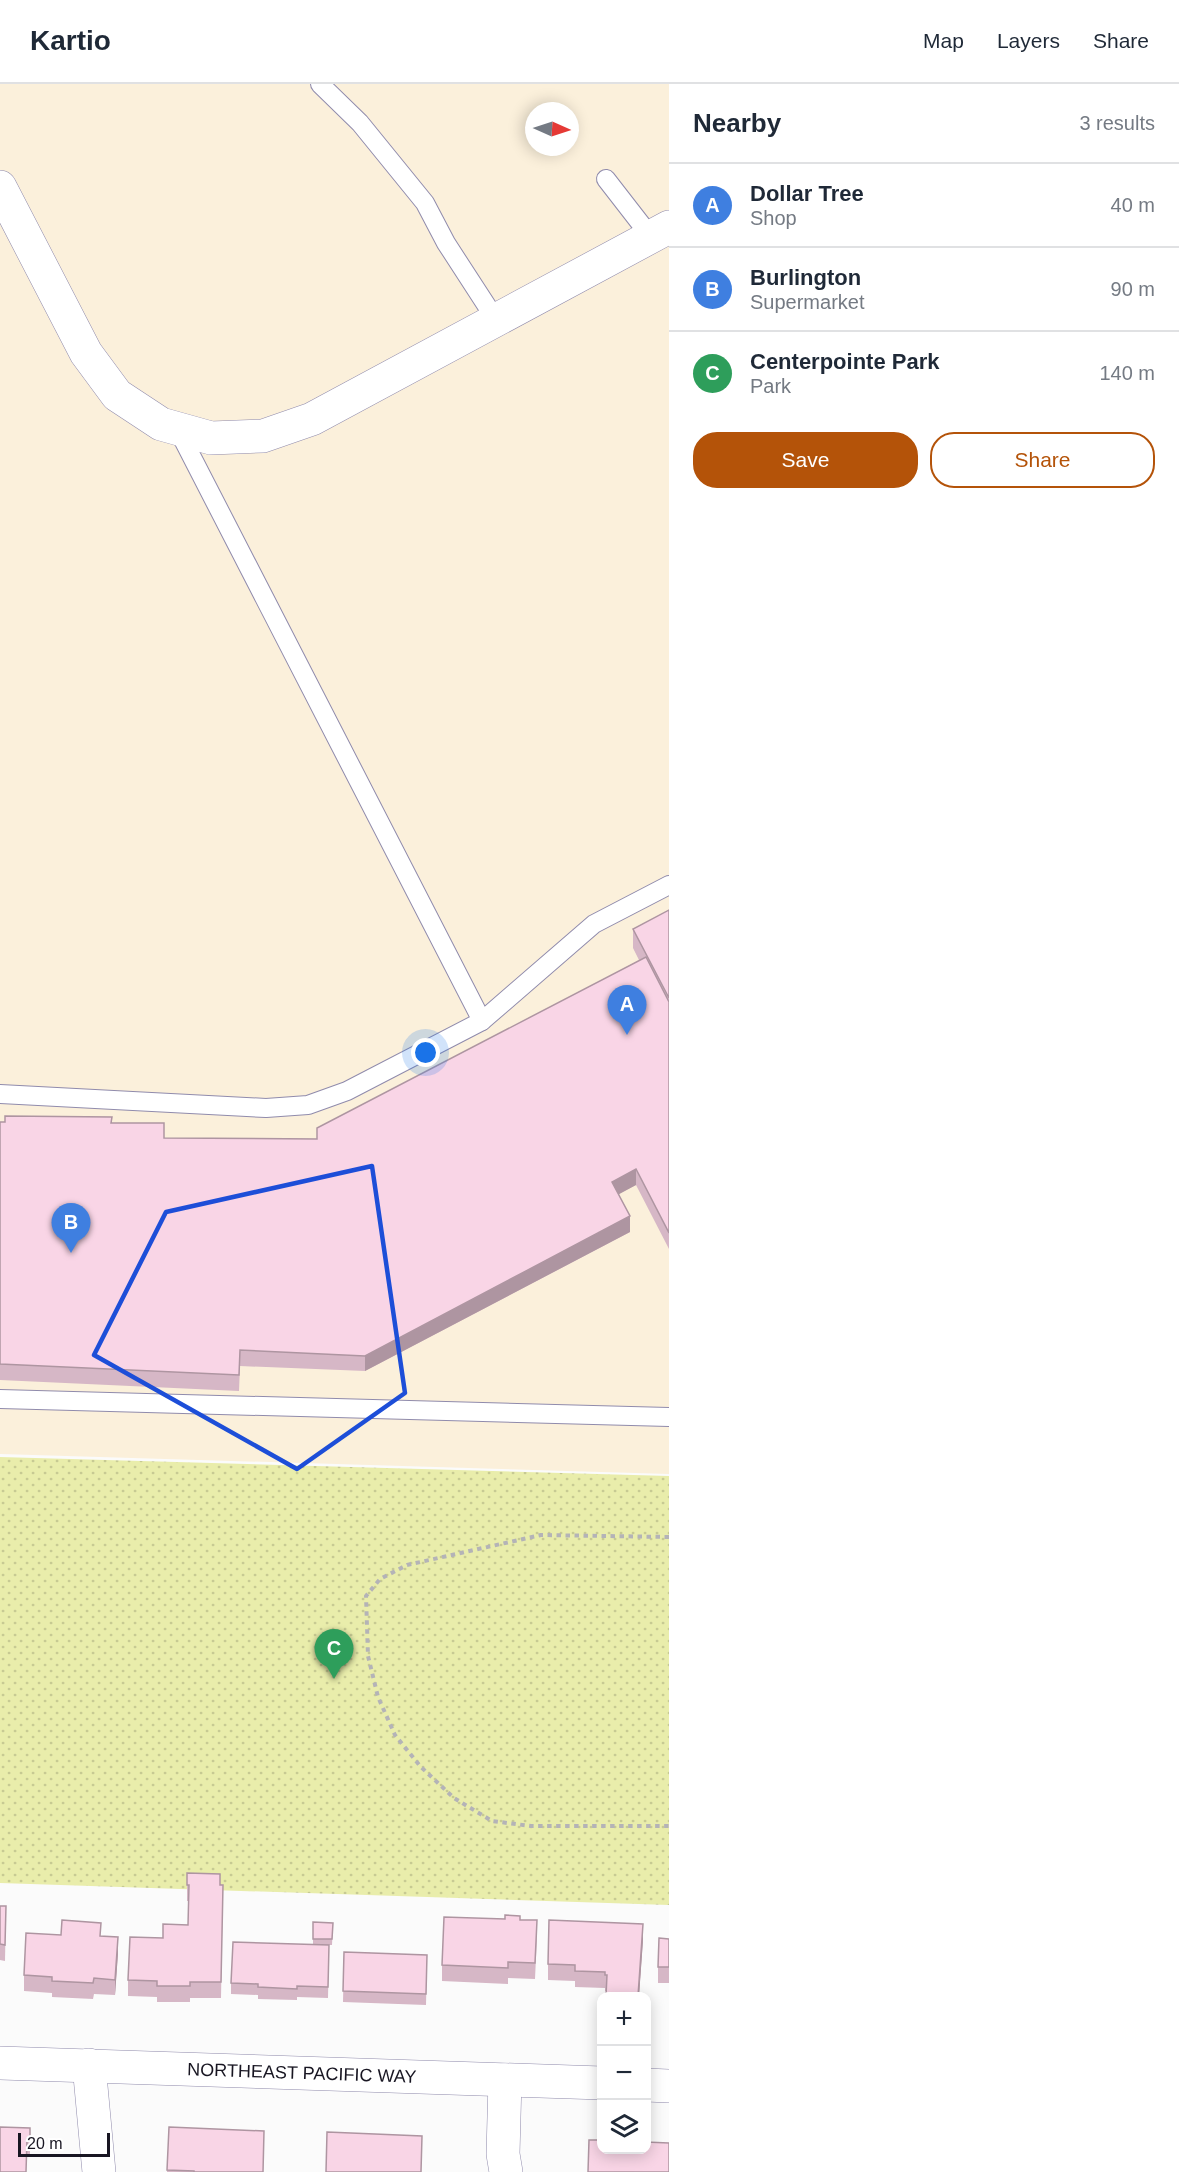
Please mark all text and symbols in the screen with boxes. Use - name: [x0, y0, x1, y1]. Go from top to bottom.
- text: Kartio: [30, 25, 111, 56]
- text: Map: [923, 29, 964, 52]
- text: Layers: [997, 29, 1060, 52]
- text: Share: [1093, 29, 1149, 52]
- north arrow: [525, 102, 579, 156]
- text: Nearby: [693, 108, 781, 138]
- text: 3 results: [1079, 112, 1155, 134]
- text: Dollar Tree: [750, 181, 864, 206]
- text: A: [705, 194, 720, 216]
- text: 40 m: [1111, 194, 1155, 216]
- text: Shop: [750, 207, 797, 229]
- text: Burlington: [750, 265, 861, 290]
- text: B: [705, 278, 720, 300]
- text: 90 m: [1111, 278, 1155, 300]
- text: Supermarket: [750, 291, 865, 313]
- text: Centerpointe Park: [750, 349, 940, 374]
- text: C: [705, 362, 720, 384]
- text: 140 m: [1099, 362, 1155, 384]
- text: Park: [750, 375, 791, 397]
- button: Save: [693, 432, 918, 488]
- button: Share: [930, 432, 1155, 488]
- pin: A: [608, 986, 646, 1035]
- your location: [411, 1038, 440, 1067]
- pin: B: [52, 1204, 90, 1253]
- pin: C: [314, 1630, 354, 1679]
- map controls: [597, 1992, 651, 2154]
- button: +: [597, 1992, 651, 2046]
- button: −: [597, 2046, 651, 2100]
- street label: NORTHEAST PACIFIC WAY: [187, 2059, 417, 2087]
- button: layers: [597, 2100, 651, 2154]
- scale bar: [18, 2130, 110, 2158]
- text: 20 m: [27, 2135, 63, 2152]

